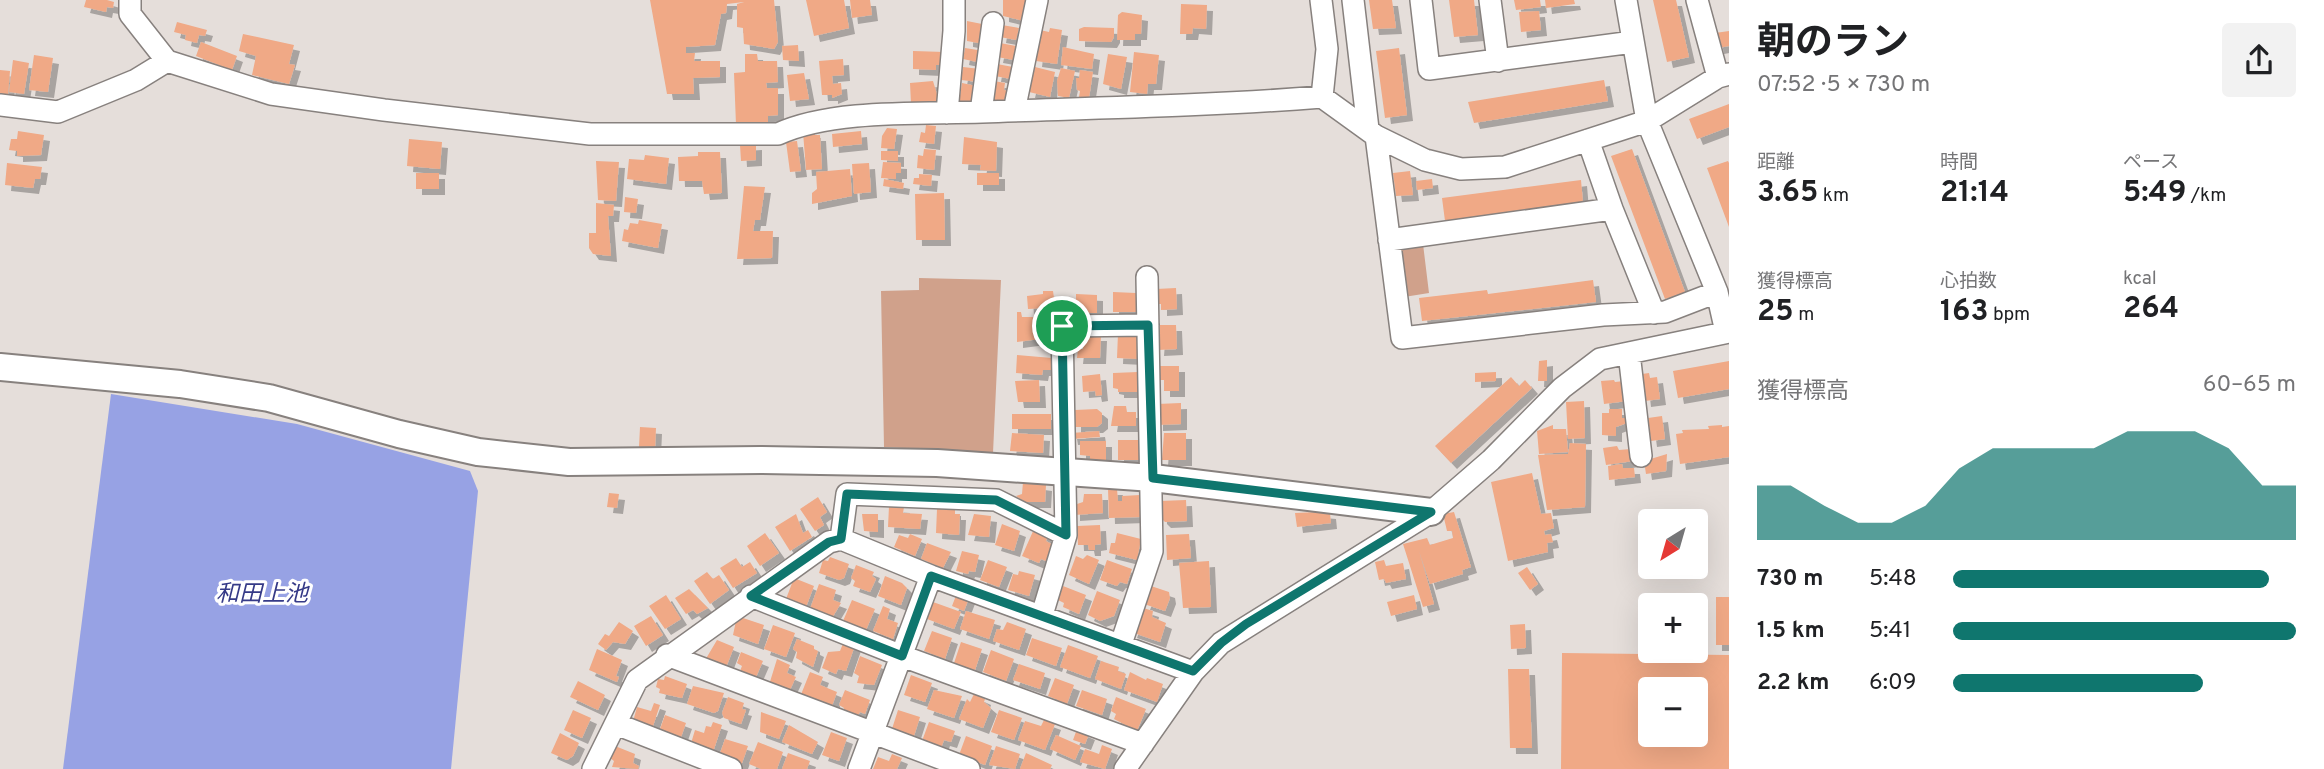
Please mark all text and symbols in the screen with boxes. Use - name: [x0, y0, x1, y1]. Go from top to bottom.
- text: 朝のラン: [1757, 20, 1909, 69]
- button: share: [2222, 23, 2296, 97]
- text: 07:52 · 5 × 730 m: [1757, 71, 1930, 100]
- text: 距離: [1757, 151, 1795, 175]
- text: 時間: [1940, 151, 1978, 175]
- text: ペース: [2123, 151, 2179, 175]
- text: 3.65: [1757, 175, 1818, 212]
- text: 21:14: [1940, 175, 2009, 212]
- text: 5:49: [2123, 175, 2186, 212]
- text: km: [1818, 184, 1849, 208]
- text: /km: [2186, 184, 2226, 208]
- text: kcal: [2123, 267, 2157, 291]
- text: 獲得標高: [1757, 270, 1833, 294]
- text: 心拍数: [1940, 270, 1997, 294]
- text: 264: [2123, 291, 2179, 328]
- text: 25: [1757, 294, 1794, 331]
- text: 163: [1940, 294, 1988, 331]
- pin: [1032, 296, 1092, 356]
- text: m: [1794, 303, 1814, 327]
- text: bpm: [1988, 303, 2030, 327]
- icon: arrive: [1043, 307, 1081, 345]
- text: 60–65 m: [2203, 371, 2296, 400]
- text: 獲得標高: [1757, 378, 1849, 407]
- north arrow: [1638, 509, 1708, 579]
- map controls: [1638, 509, 1708, 747]
- text: 730 m: [1757, 565, 1823, 594]
- text: 5:48: [1869, 565, 1917, 594]
- water label: 和田上池: [216, 581, 310, 610]
- button: +: [1638, 593, 1708, 663]
- text: 1.5 km: [1757, 617, 1825, 646]
- text: 5:41: [1869, 617, 1911, 646]
- text: 2.2 km: [1757, 669, 1830, 698]
- text: 6:09: [1869, 669, 1916, 698]
- button: −: [1638, 677, 1708, 747]

